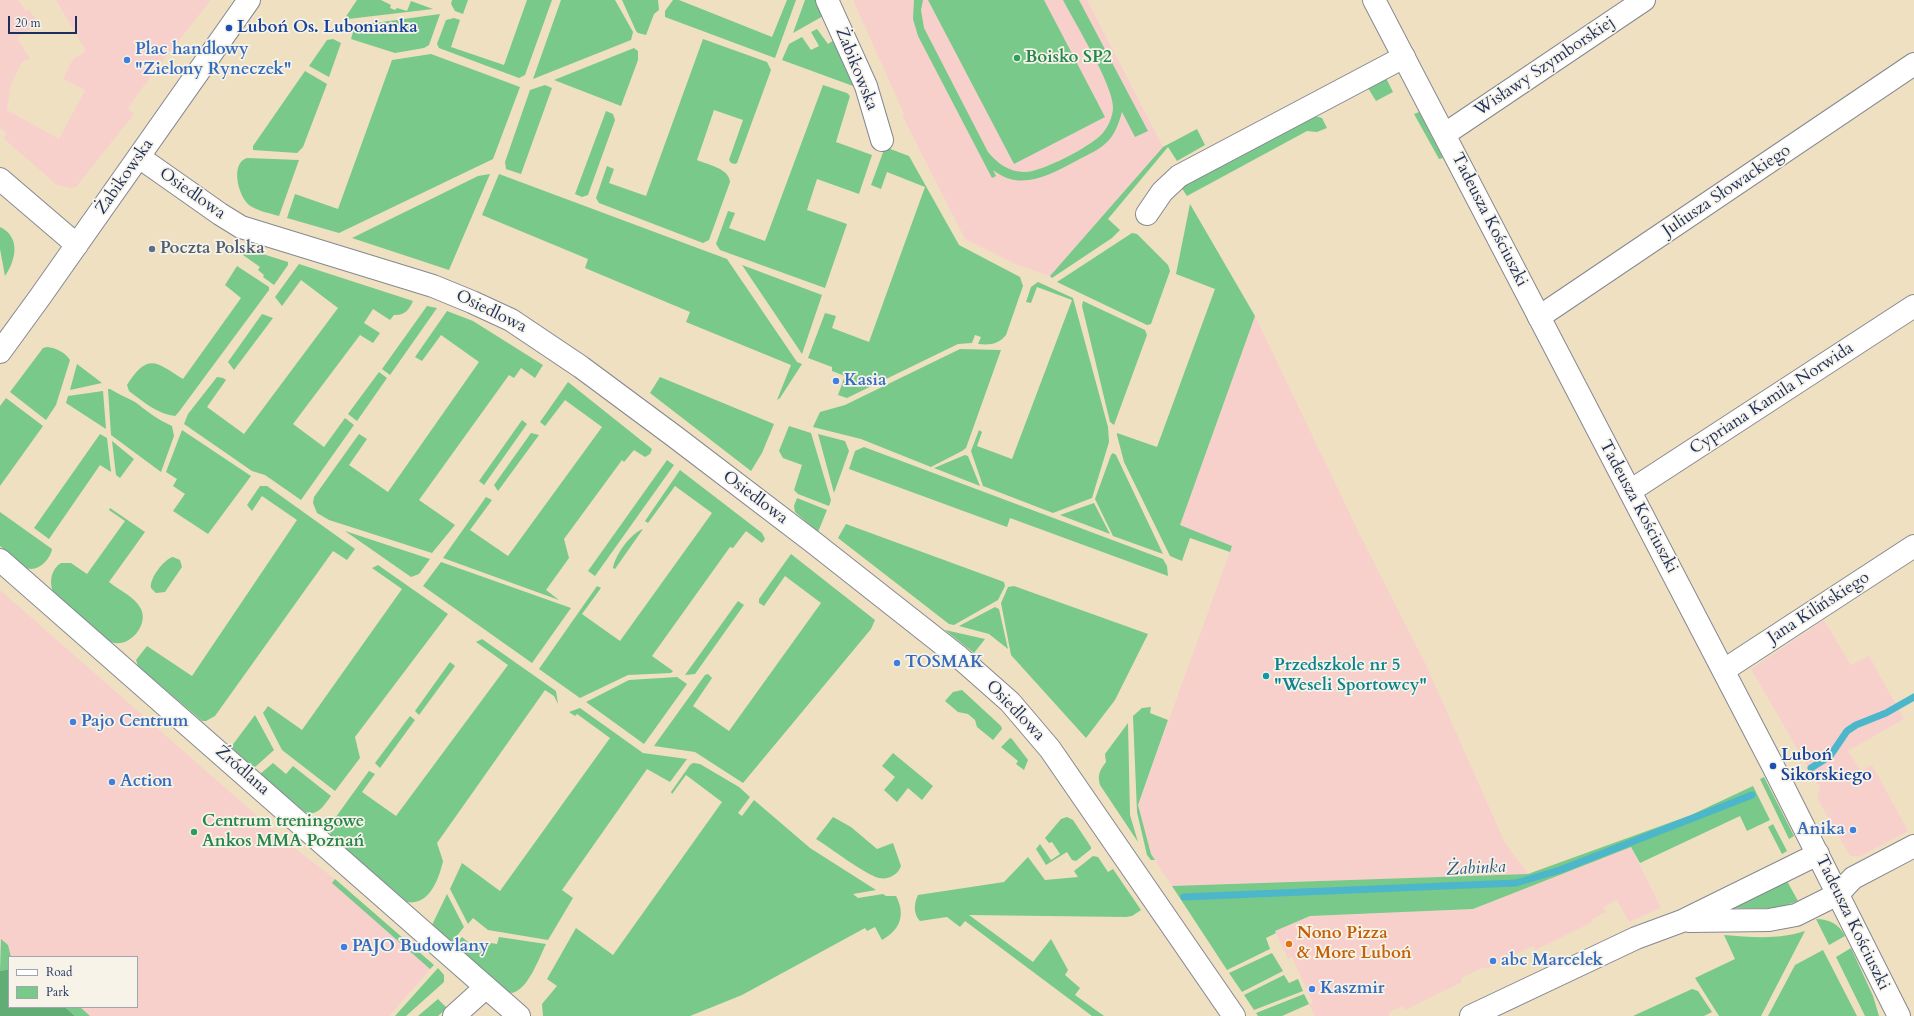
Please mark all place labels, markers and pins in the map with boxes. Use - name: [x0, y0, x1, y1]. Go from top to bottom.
- place label: Luboń Os. Lubonianka: [237, 18, 418, 38]
- marker: Luboń Os. Lubonianka: [224, 23, 234, 33]
- place label: Plac handlowy "Zielony Ryneczek": [135, 40, 292, 80]
- place label: Boisko SP2: [1025, 48, 1112, 68]
- marker: Boisko SP2: [1012, 53, 1022, 63]
- marker: Plac handlowy "Zielony Ryneczek": [122, 55, 132, 65]
- place label: Poczta Polska: [160, 239, 265, 259]
- marker: Poczta Polska: [147, 244, 157, 254]
- place label: Kasia: [844, 371, 886, 391]
- marker: Kasia: [831, 376, 841, 386]
- place label: TOSMAK: [905, 653, 984, 673]
- place label: Przedszkole nr 5 "Weseli Sportowcy": [1274, 656, 1427, 696]
- marker: TOSMAK: [892, 658, 902, 668]
- marker: Przedszkole nr 5 "Weseli Sportowcy": [1261, 671, 1271, 681]
- place label: Pajo Centrum: [81, 712, 188, 732]
- marker: Pajo Centrum: [68, 717, 78, 727]
- place label: Luboń Sikorskiego: [1781, 746, 1872, 786]
- marker: Luboń Sikorskiego: [1768, 761, 1778, 771]
- place label: Action: [120, 772, 172, 792]
- marker: Action: [107, 777, 117, 787]
- place label: Centrum treningowe Ankos MMA Poznań: [202, 812, 365, 852]
- place label: Anika: [1797, 820, 1845, 840]
- marker: Anika: [1848, 825, 1858, 835]
- marker: Centrum treningowe Ankos MMA Poznań: [189, 827, 199, 837]
- place label: Nono Pizza & More Luboń: [1297, 924, 1412, 964]
- place label: PAJO Budowlany: [352, 937, 489, 957]
- marker: Nono Pizza & More Luboń: [1284, 939, 1294, 949]
- marker: PAJO Budowlany: [339, 942, 349, 952]
- place label: abc Marcelek: [1501, 951, 1603, 971]
- marker: abc Marcelek: [1488, 956, 1498, 966]
- place label: Kaszmir: [1320, 979, 1385, 999]
- marker: Kaszmir: [1307, 984, 1317, 994]

